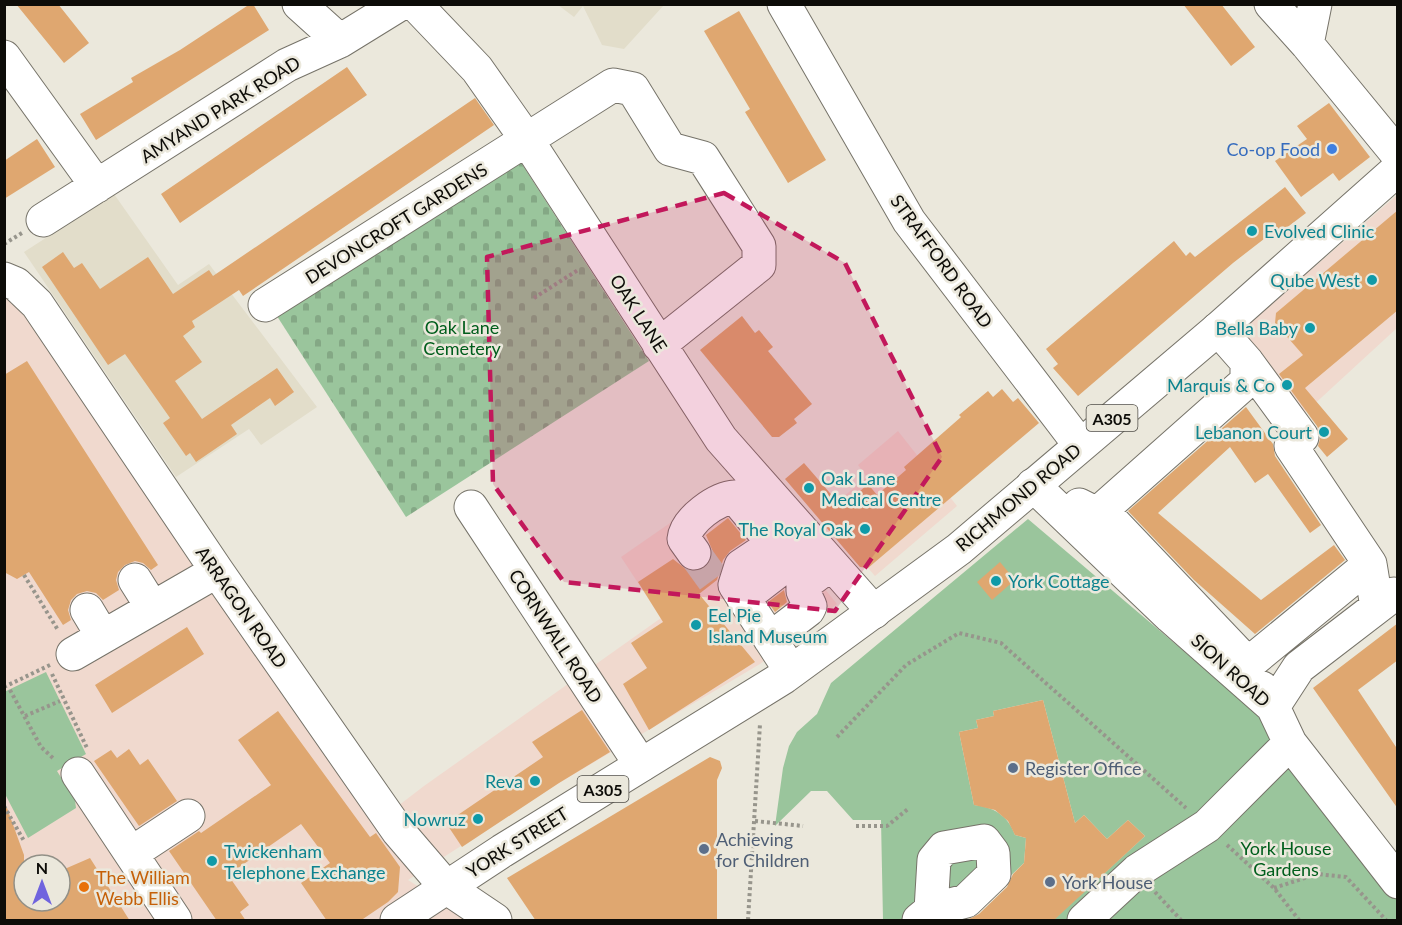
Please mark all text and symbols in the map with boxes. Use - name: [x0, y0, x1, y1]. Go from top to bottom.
- street label: AMYAND PARK ROAD: [136, 51, 304, 167]
- place label: Co-op Food: [1226, 138, 1320, 160]
- marker: Co-op Food: [1325, 142, 1339, 156]
- street label: DEVONCROFT GARDENS: [301, 158, 491, 288]
- street label: STRAFFORD ROAD: [886, 190, 998, 332]
- place label: Evolved Clinic: [1264, 220, 1375, 242]
- marker: Evolved Clinic: [1245, 224, 1259, 238]
- place label: Qube West: [1270, 269, 1361, 291]
- street label: OAK LANE: [606, 270, 672, 356]
- marker: Qube West: [1365, 273, 1379, 287]
- park label: Oak Lane Cemetery: [423, 316, 501, 359]
- place label: Bella Baby: [1215, 317, 1299, 339]
- marker: Bella Baby: [1303, 321, 1317, 335]
- place label: Marquis & Co: [1167, 374, 1275, 396]
- marker: Marquis & Co: [1280, 378, 1294, 392]
- road number: A305: [1086, 405, 1138, 431]
- place label: Lebanon Court: [1195, 421, 1313, 443]
- marker: Lebanon Court: [1317, 425, 1331, 439]
- street label: RICHMOND ROAD: [951, 438, 1085, 556]
- place label: Oak Lane Medical Centre: [821, 467, 941, 510]
- marker: Oak Lane Medical Centre: [802, 481, 816, 495]
- place label: The Royal Oak: [739, 518, 854, 540]
- marker: The Royal Oak: [858, 522, 872, 536]
- street label: ARRAGON ROAD: [192, 542, 292, 672]
- street label: CORNWALL ROAD: [505, 565, 607, 707]
- place label: York Cottage: [1008, 570, 1110, 592]
- marker: York Cottage: [989, 574, 1003, 588]
- place label: Eel Pie Island Museum: [708, 604, 827, 647]
- marker: Eel Pie Island Museum: [689, 618, 703, 632]
- street label: SION ROAD: [1187, 629, 1275, 711]
- place label: Register Office: [1025, 757, 1142, 779]
- marker: Register Office: [1006, 761, 1020, 775]
- place label: Reva: [485, 770, 523, 792]
- marker: Reva: [528, 774, 542, 788]
- road number: A305: [578, 776, 628, 802]
- street label: YORK STREET: [462, 802, 572, 882]
- place label: Nowruz: [404, 808, 466, 830]
- marker: Nowruz: [471, 812, 485, 826]
- place label: Achieving for Children: [716, 828, 809, 871]
- park label: York House Gardens: [1241, 837, 1331, 880]
- place label: Twickenham Telephone Exchange: [224, 840, 386, 883]
- marker: Achieving for Children: [697, 842, 711, 856]
- north arrow: [12, 853, 72, 913]
- marker: Twickenham Telephone Exchange: [205, 854, 219, 868]
- text: N: [36, 858, 48, 877]
- place label: The William Webb Ellis: [96, 866, 190, 909]
- place label: York House: [1062, 871, 1153, 893]
- marker: York House: [1043, 875, 1057, 889]
- marker: The William Webb Ellis: [77, 880, 91, 894]

